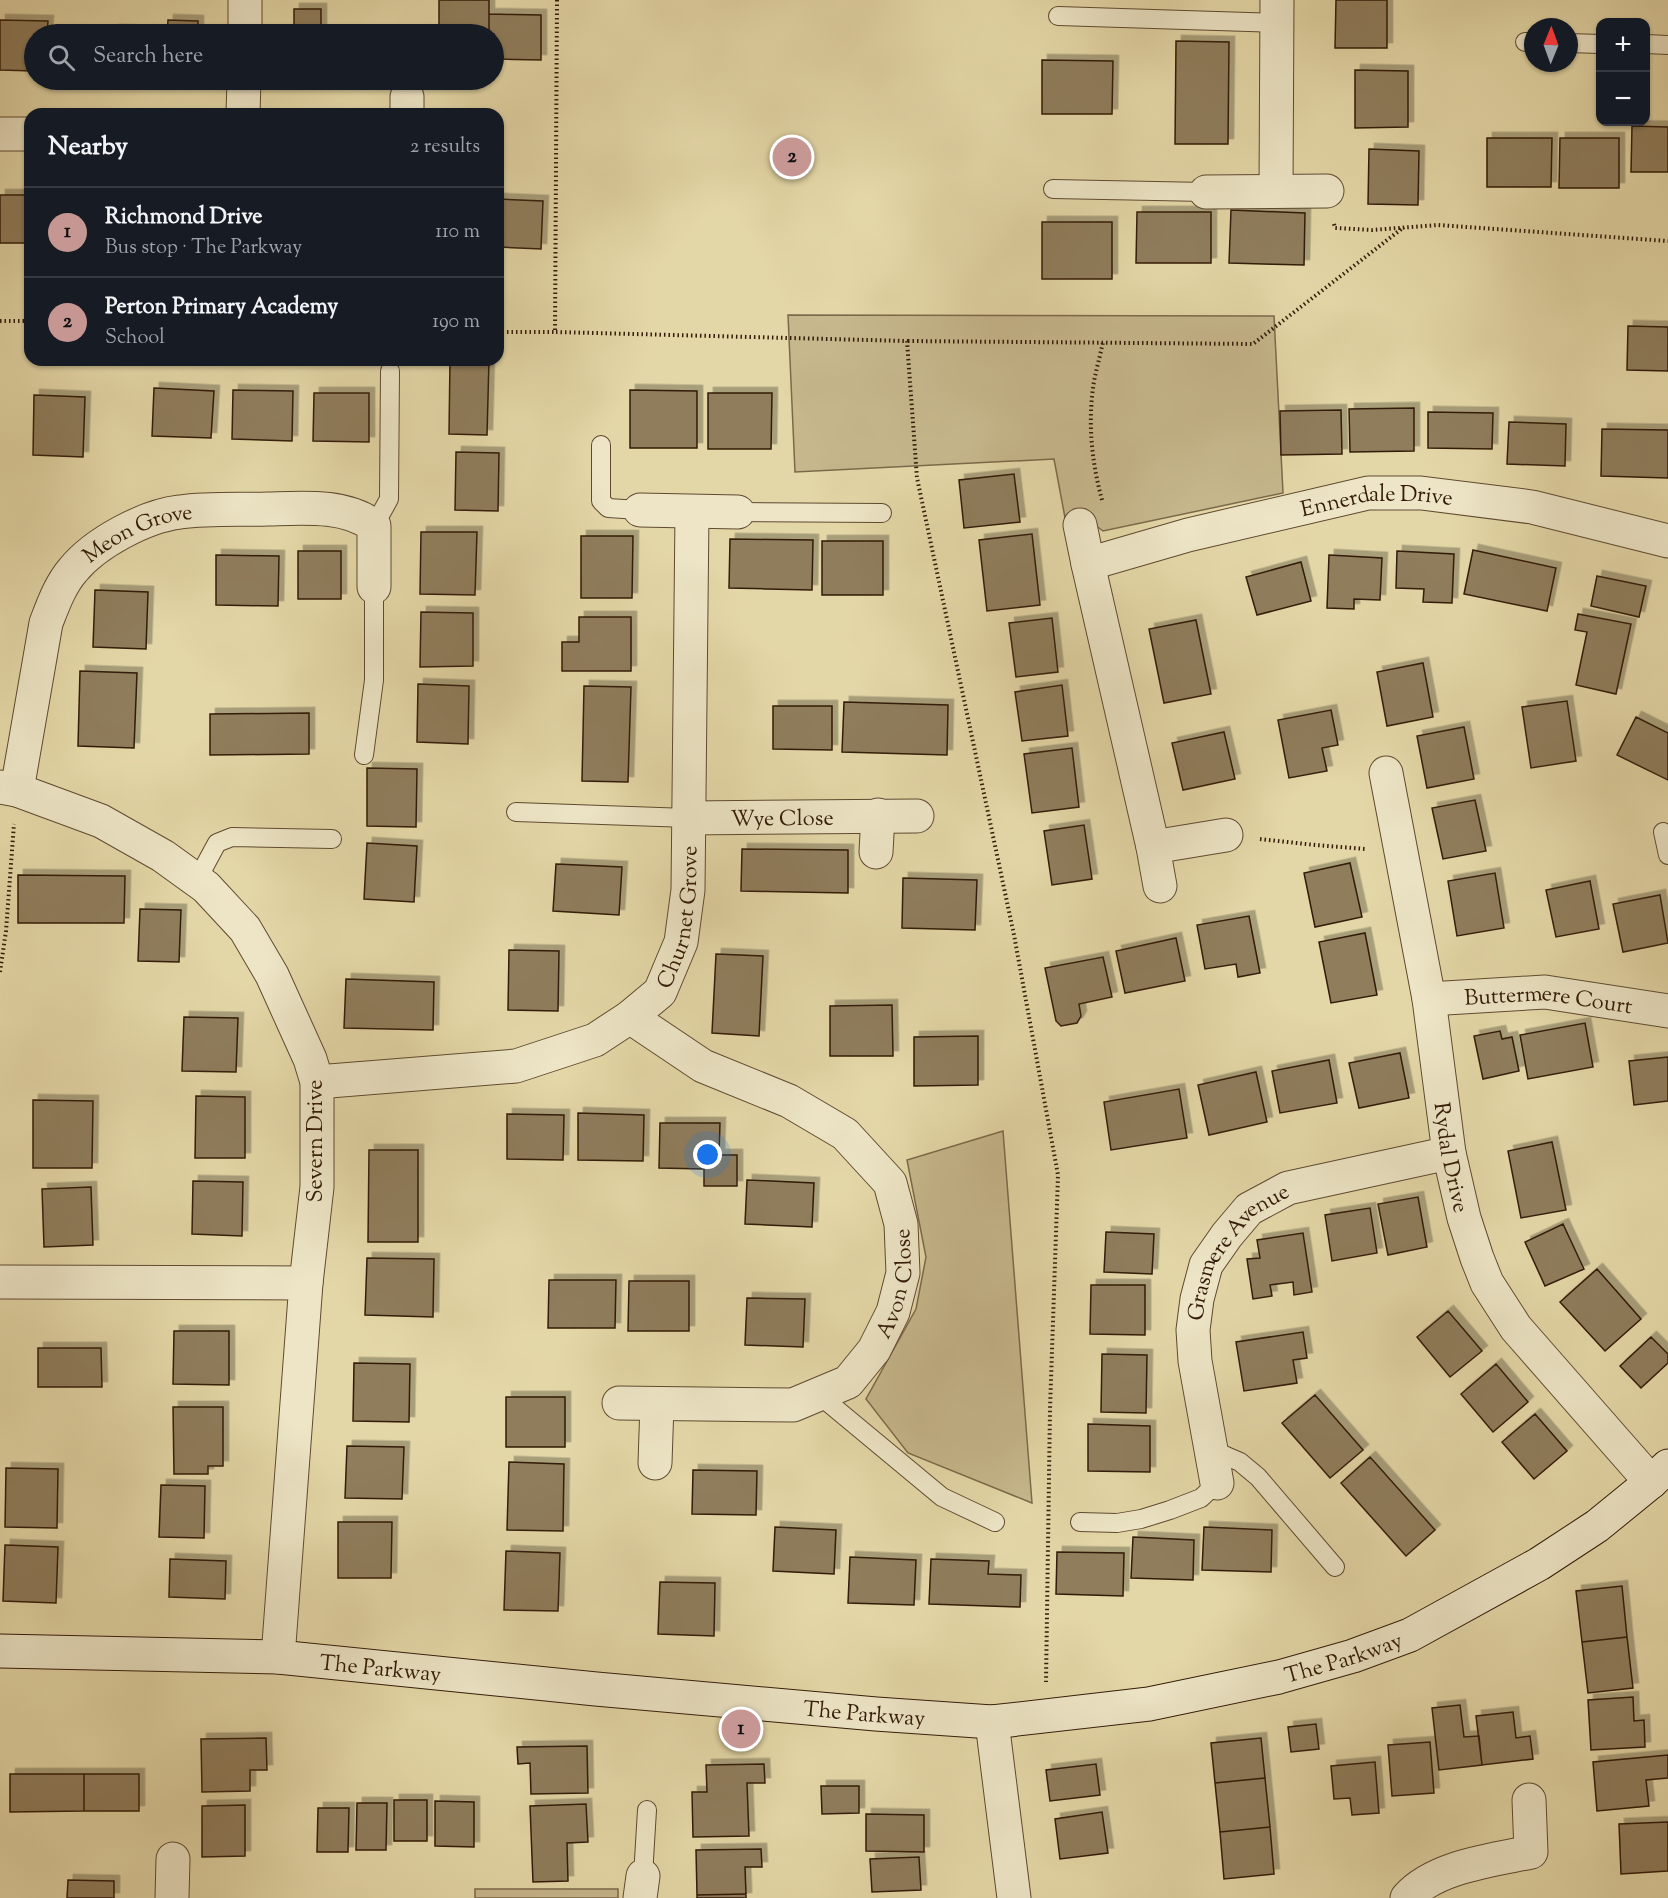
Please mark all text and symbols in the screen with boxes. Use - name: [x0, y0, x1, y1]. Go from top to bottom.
- north arrow: [1524, 18, 1578, 72]
- map controls: [1596, 18, 1650, 126]
- button: +: [1596, 18, 1650, 72]
- search box: [24, 24, 504, 90]
- icon: search: [45, 41, 78, 74]
- text: Search here: [93, 41, 203, 73]
- button: −: [1596, 72, 1650, 126]
- text: Nearby: [48, 129, 128, 166]
- text: 2 results: [410, 133, 480, 162]
- pin: 2: [772, 134, 812, 180]
- text: Richmond Drive: [105, 202, 263, 234]
- text: 1: [64, 218, 71, 247]
- text: 110 m: [435, 218, 480, 247]
- text: Bus stop · The Parkway: [105, 234, 302, 263]
- text: Perton Primary Academy: [105, 292, 338, 324]
- text: 2: [63, 308, 72, 337]
- text: 190 m: [432, 308, 480, 337]
- text: School: [105, 324, 165, 353]
- street label: Ennerdale Drive: [1298, 480, 1454, 527]
- street label: Meon Grove: [77, 498, 194, 572]
- street label: Wye Close: [730, 804, 834, 837]
- street label: Churnet Grove: [650, 846, 707, 994]
- street label: Buttermere Court: [1464, 979, 1635, 1024]
- street label: Severn Drive: [301, 1079, 333, 1203]
- street label: Rydal Drive: [1424, 1101, 1475, 1216]
- your location: [693, 1140, 722, 1169]
- street label: Grasmere Avenue: [1181, 1177, 1296, 1323]
- street label: Avon Close: [869, 1228, 923, 1345]
- street label: The Parkway: [1281, 1626, 1408, 1694]
- street label: The Parkway: [318, 1648, 442, 1692]
- street label: The Parkway: [802, 1695, 926, 1736]
- pin: 1: [722, 1706, 760, 1752]

